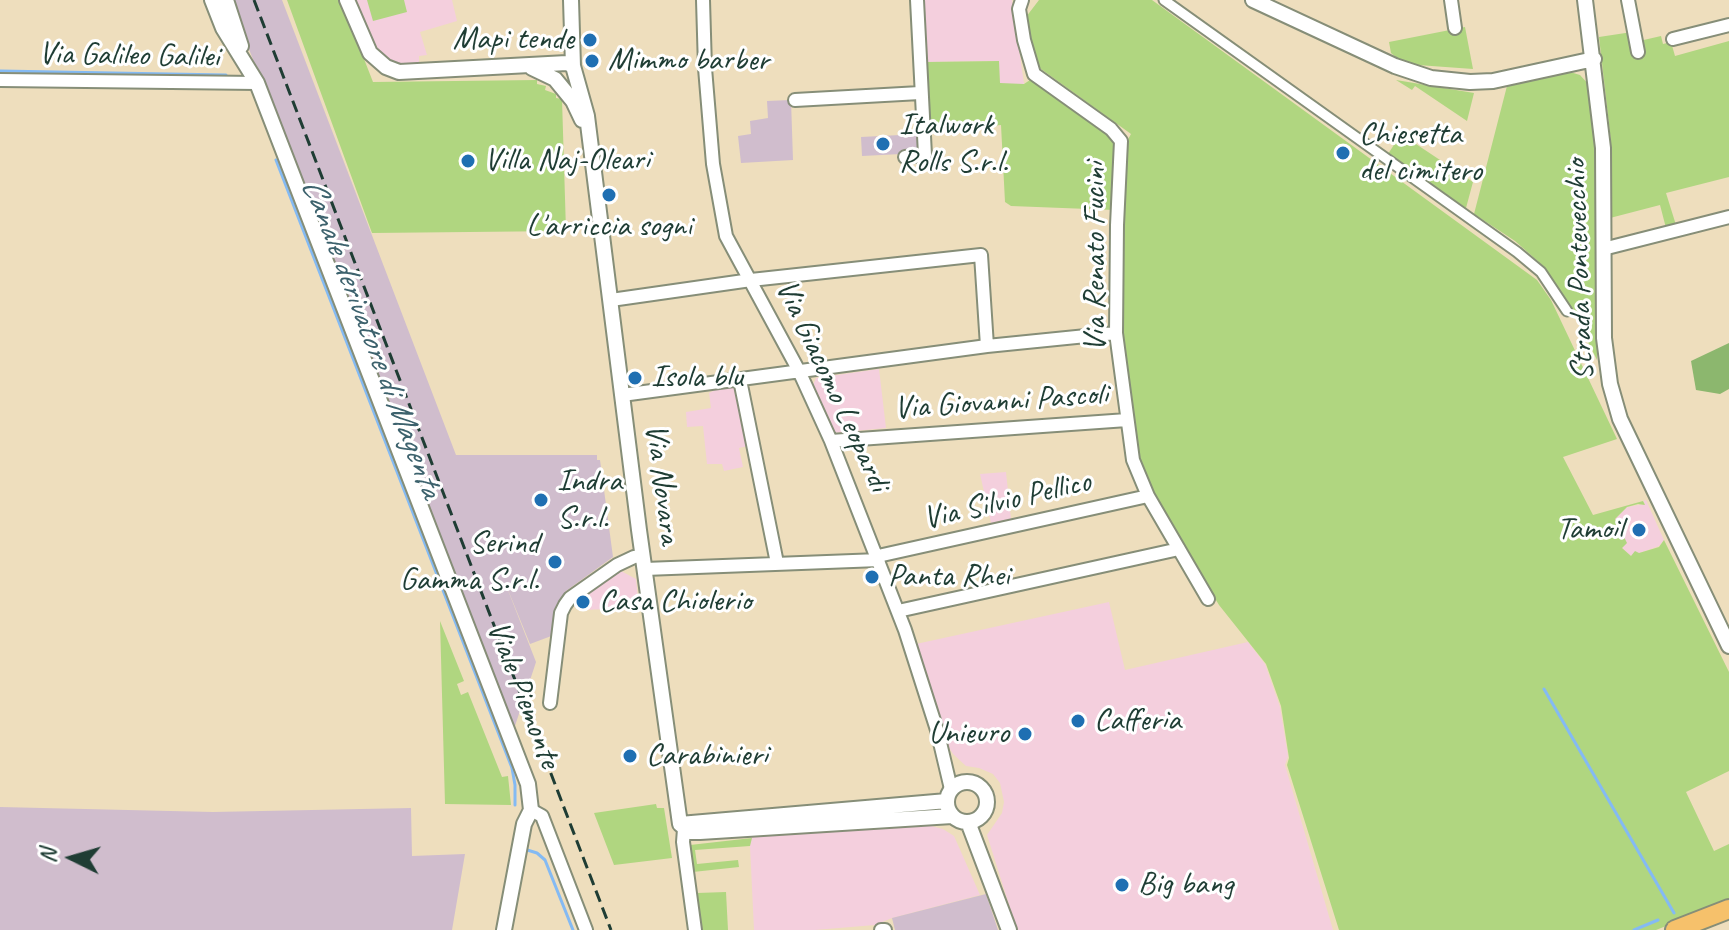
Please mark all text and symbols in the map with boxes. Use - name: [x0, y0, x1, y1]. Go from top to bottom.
- place label: Mapi tende: [453, 21, 574, 59]
- marker: Mapi tende: [581, 31, 599, 49]
- street label: Via Galileo Galilei: [38, 35, 220, 77]
- place label: Mimmo barber: [608, 42, 769, 80]
- marker: Mimmo barber: [583, 52, 601, 70]
- place label: Italwork Rolls S.r.l.: [899, 107, 1008, 182]
- place label: Chiesetta del cimitero: [1359, 116, 1482, 191]
- marker: Italwork Rolls S.r.l.: [874, 135, 892, 153]
- place label: Villa Naj-Oleari: [484, 142, 650, 180]
- marker: Chiesetta del cimitero: [1334, 144, 1352, 162]
- marker: Villa Naj-Oleari: [459, 152, 477, 170]
- street label: Strada Pontevecchio: [1557, 159, 1603, 381]
- street label: Via Renato Fucini: [1077, 162, 1115, 352]
- water label: Canale derivatore di Magenta: [291, 173, 451, 503]
- marker: L'arriccia sogni: [600, 186, 618, 204]
- place label: L'arriccia sogni: [526, 208, 692, 246]
- street label: Via Giacomo Leopardi: [766, 274, 898, 498]
- place label: Isola blu: [651, 359, 743, 397]
- marker: Isola blu: [626, 369, 644, 387]
- street label: Via Giovanni Pascoli: [893, 375, 1109, 429]
- street label: Via Novara: [636, 422, 688, 546]
- place label: Indra S.r.l.: [557, 463, 622, 538]
- street label: Via Silvio Pellico: [920, 463, 1094, 539]
- marker: Indra S.r.l.: [532, 491, 550, 509]
- place label: Tamoil: [1557, 511, 1623, 549]
- marker: Tamoil: [1630, 521, 1648, 539]
- place label: Serind Gamma S.r.l.: [400, 525, 539, 600]
- marker: Serind Gamma S.r.l.: [546, 553, 564, 571]
- place label: Panta Rhei: [888, 558, 1010, 596]
- marker: Panta Rhei: [863, 568, 881, 586]
- place label: Casa Chiolerio: [599, 583, 751, 621]
- marker: Casa Chiolerio: [574, 593, 592, 611]
- street label: Viale Piemonte: [477, 616, 569, 774]
- place label: Cafferia: [1094, 702, 1181, 740]
- marker: Cafferia: [1069, 712, 1087, 730]
- place label: Unieuro: [928, 715, 1009, 753]
- marker: Unieuro: [1016, 725, 1034, 743]
- place label: Carabinieri: [646, 737, 768, 775]
- marker: Carabinieri: [621, 747, 639, 765]
- north arrow: [32, 818, 112, 898]
- text: N: [34, 848, 63, 864]
- place label: Big bang: [1138, 866, 1233, 904]
- marker: Big bang: [1113, 876, 1131, 894]

